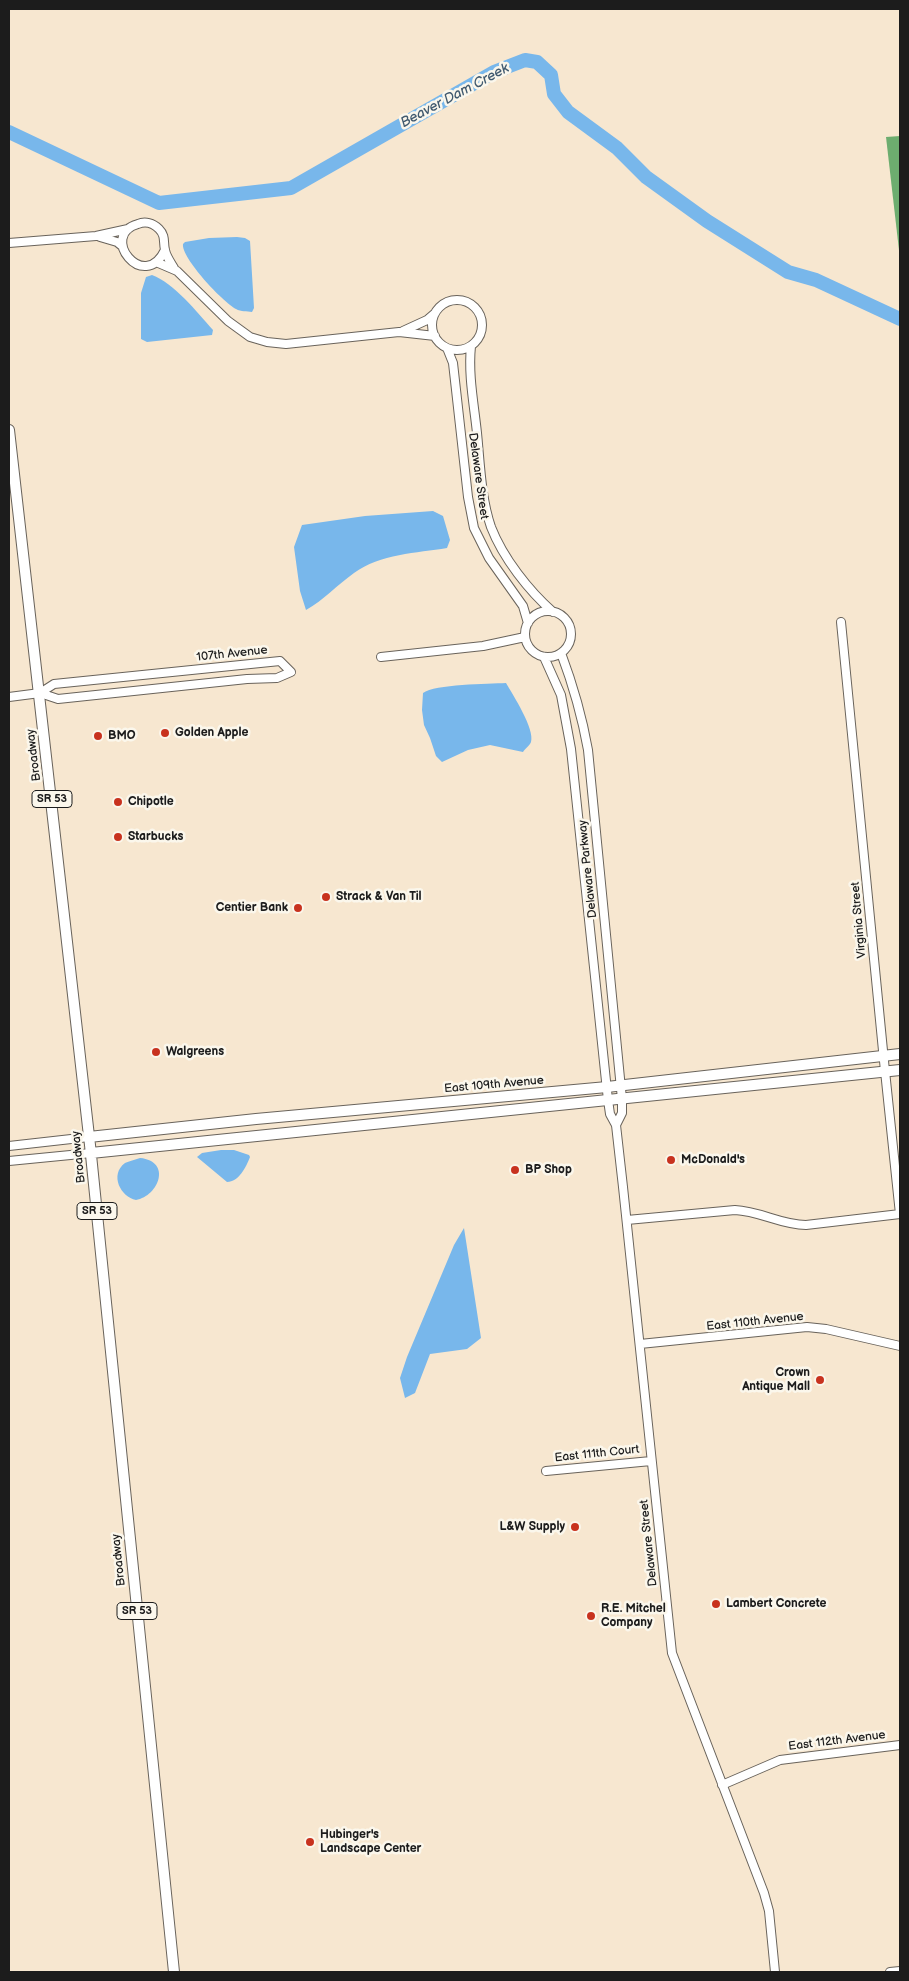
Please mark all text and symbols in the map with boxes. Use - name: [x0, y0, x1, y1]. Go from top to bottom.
- water label: Beaver Dam Creek: [398, 60, 512, 132]
- street label: Delaware Street: [465, 432, 491, 520]
- street label: 107th Avenue: [196, 643, 268, 665]
- place label: Golden Apple: [175, 726, 248, 740]
- marker: Golden Apple: [159, 727, 171, 739]
- street label: Broadway: [24, 728, 44, 782]
- place label: BMO: [108, 729, 136, 743]
- marker: BMO: [92, 730, 104, 742]
- road number: SR 53: [32, 791, 72, 808]
- place label: Chipotle: [128, 795, 174, 809]
- marker: Chipotle: [112, 796, 124, 808]
- street label: Delaware Parkway: [576, 819, 600, 919]
- place label: Starbucks: [128, 830, 183, 844]
- marker: Starbucks: [112, 831, 124, 843]
- street label: Virginia Street: [848, 881, 870, 959]
- place label: Strack & Van Til: [336, 890, 422, 904]
- marker: Strack & Van Til: [320, 891, 332, 903]
- place label: Centier Bank: [216, 901, 288, 915]
- marker: Centier Bank: [292, 902, 304, 914]
- place label: Walgreens: [166, 1045, 224, 1059]
- marker: Walgreens: [150, 1046, 162, 1058]
- street label: East 109th Avenue: [444, 1073, 544, 1097]
- street label: Broadway: [69, 1130, 89, 1184]
- place label: McDonald's: [681, 1153, 745, 1167]
- marker: McDonald's: [665, 1154, 677, 1166]
- place label: BP Shop: [525, 1163, 572, 1177]
- marker: BP Shop: [509, 1164, 521, 1176]
- road number: SR 53: [77, 1202, 117, 1220]
- street label: East 110th Avenue: [706, 1310, 804, 1334]
- place label: Crown Antique Mall: [742, 1366, 810, 1394]
- marker: Crown Antique Mall: [814, 1374, 826, 1386]
- street label: East 111th Court: [554, 1442, 640, 1466]
- street label: Delaware Street: [637, 1499, 661, 1587]
- place label: L&W Supply: [500, 1520, 565, 1534]
- marker: L&W Supply: [569, 1521, 581, 1533]
- street label: Broadway: [109, 1533, 129, 1587]
- place label: Lambert Concrete: [726, 1597, 826, 1611]
- marker: Lambert Concrete: [710, 1598, 722, 1610]
- road number: SR 53: [117, 1602, 157, 1620]
- place label: R.E. Mitchel Company: [601, 1602, 666, 1630]
- marker: R.E. Mitchel Company: [585, 1610, 597, 1622]
- street label: East 112th Avenue: [788, 1728, 886, 1754]
- place label: Hubinger's Landscape Center: [320, 1828, 421, 1856]
- marker: Hubinger's Landscape Center: [304, 1836, 316, 1848]

